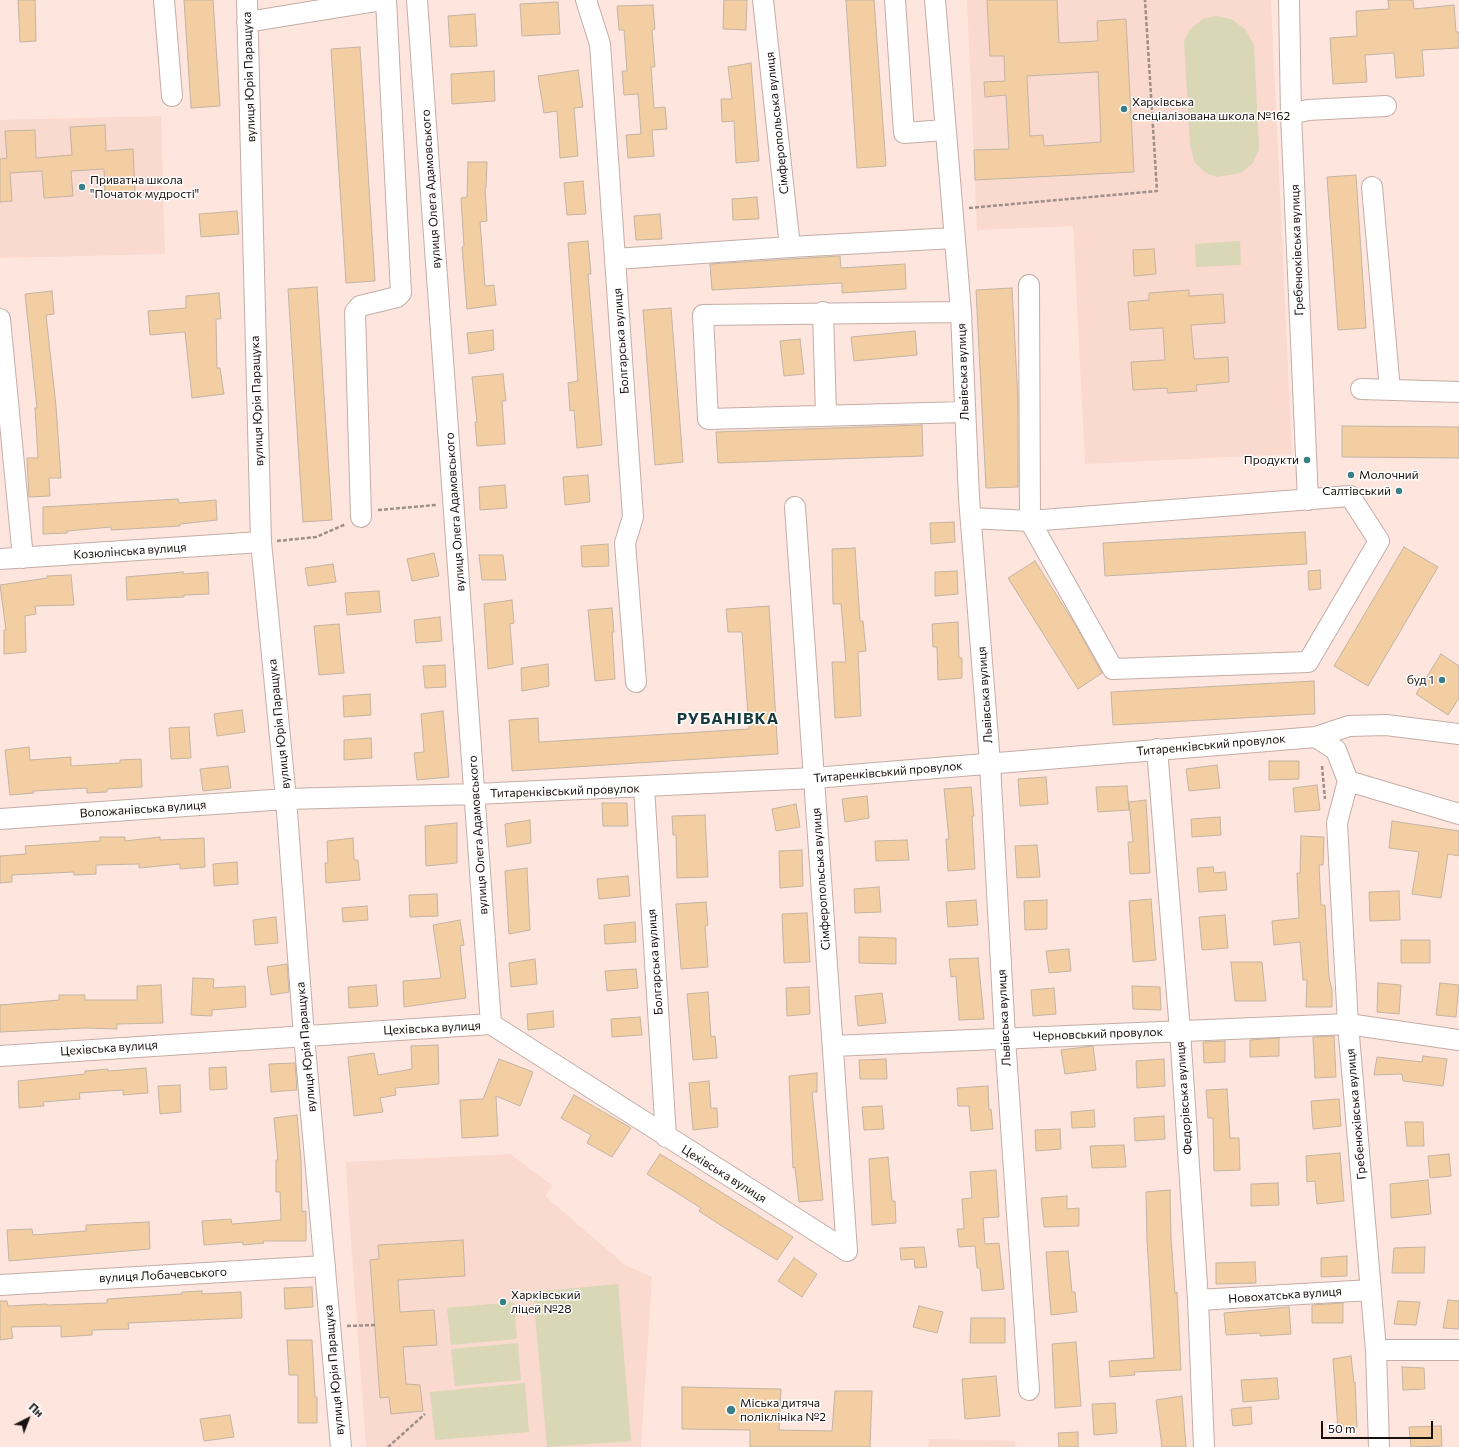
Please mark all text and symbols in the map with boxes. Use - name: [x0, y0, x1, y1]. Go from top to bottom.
- street label: вулиця Юрія Паращука: [240, 11, 258, 143]
- street label: Сімферопольська вулиця: [762, 51, 792, 195]
- place label: Харківська спеціалізована школа №162: [1132, 95, 1290, 123]
- marker: Харківська спеціалізована школа №162: [1119, 104, 1129, 114]
- street label: вулиця Олега Адамовського: [418, 109, 444, 269]
- place label: Приватна школа "Початок мудрості": [90, 173, 199, 201]
- marker: Приватна школа "Початок мудрості": [77, 182, 87, 192]
- street label: Гребенюківська вулиця: [1288, 184, 1306, 316]
- street label: Болгарська вулиця: [610, 287, 632, 395]
- street label: Львівська вулиця: [954, 323, 972, 421]
- street label: вулиця Юрія Паращука: [248, 335, 266, 467]
- street label: вулиця Олега Адамовського: [442, 432, 468, 592]
- place label: Продукти: [1244, 453, 1299, 467]
- marker: Продукти: [1302, 455, 1312, 465]
- place label: Молочний: [1359, 468, 1419, 482]
- marker: Молочний: [1346, 470, 1356, 480]
- place label: Салтівський: [1322, 484, 1391, 498]
- marker: Салтівський: [1394, 486, 1404, 496]
- street label: Козюлінська вулиця: [73, 540, 187, 562]
- street label: Львівська вулиця: [974, 646, 996, 744]
- street label: вулиця Юрія Паращука: [265, 658, 293, 790]
- place label: буд 1: [1407, 673, 1434, 687]
- marker: буд 1: [1437, 675, 1447, 685]
- district label: РУБАНІВКА: [677, 709, 779, 729]
- street label: Титаренківський провулок: [1136, 731, 1286, 759]
- street label: вулиця Олега Адамовського: [465, 755, 491, 915]
- street label: Титаренківський провулок: [813, 758, 963, 786]
- street label: Титаренківський провулок: [490, 781, 640, 801]
- street label: Воложанівська вулиця: [79, 797, 207, 821]
- street label: Сімферопольська вулиця: [809, 807, 833, 951]
- street label: Болгарська вулиця: [644, 908, 666, 1016]
- street label: Львівська вулиця: [994, 969, 1014, 1067]
- street label: вулиця Юрія Паращука: [293, 981, 319, 1113]
- street label: Цехівська вулиця: [383, 1018, 481, 1038]
- street label: Черновський провулок: [1033, 1025, 1163, 1043]
- street label: Цехівська вулиця: [60, 1037, 158, 1059]
- street label: Федорівська вулиця: [1173, 1041, 1195, 1155]
- street label: Гребенюківська вулиця: [1343, 1048, 1369, 1180]
- street label: Цехівська вулиця: [679, 1142, 769, 1206]
- street label: вулиця Лобачевського: [99, 1264, 227, 1286]
- street label: Новохатська вулиця: [1228, 1284, 1342, 1306]
- place label: Харківський ліцей №28: [511, 1288, 581, 1316]
- marker: Харківський ліцей №28: [498, 1297, 508, 1307]
- street label: вулиця Юрія Паращука: [321, 1304, 347, 1436]
- place label: Міська дитяча поліклініка №2: [740, 1396, 826, 1424]
- north arrow: [8, 1399, 48, 1439]
- text: Пн: [27, 1400, 46, 1419]
- marker: Міська дитяча поліклініка №2: [725, 1404, 737, 1416]
- scale bar: [1323, 1413, 1435, 1439]
- text: 50 m: [1328, 1421, 1356, 1435]

